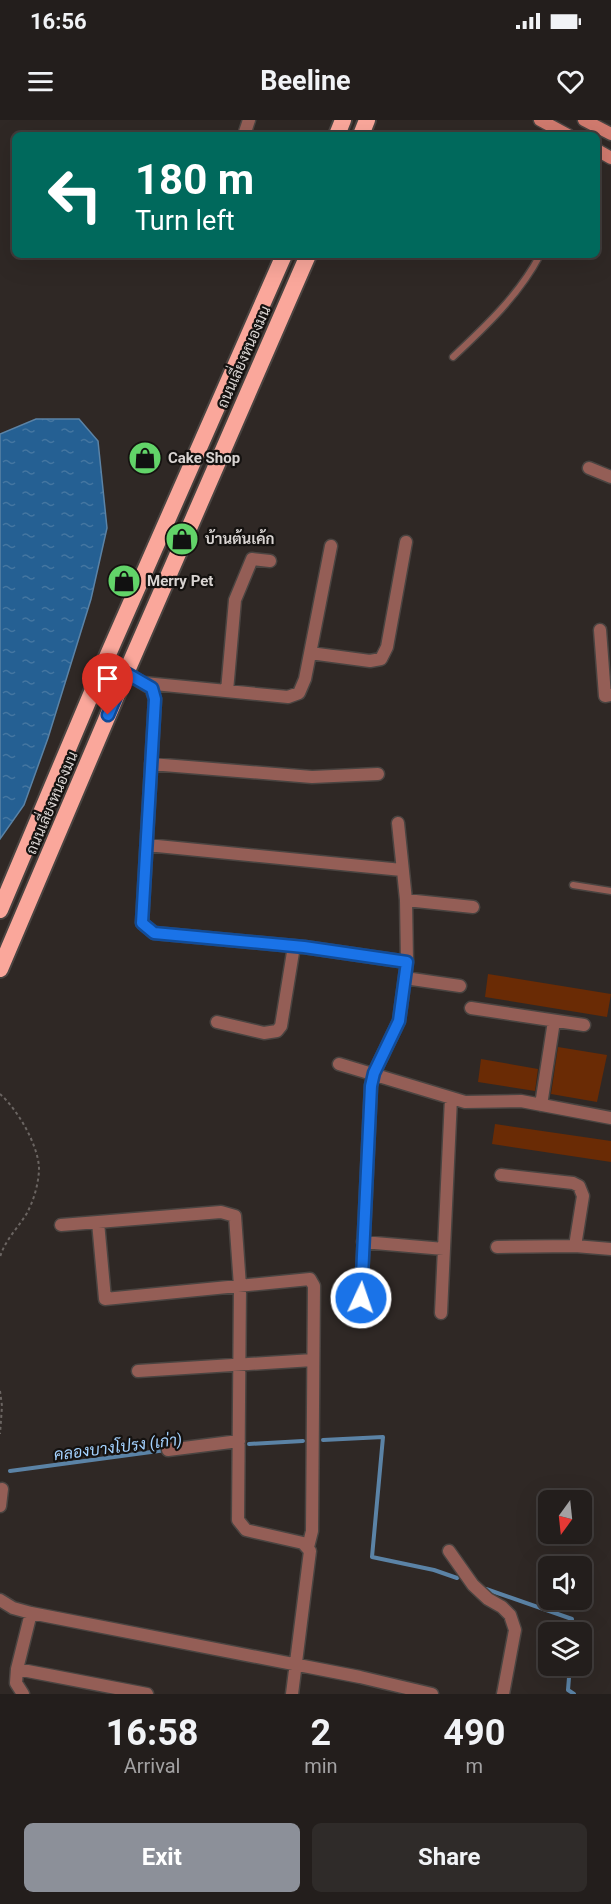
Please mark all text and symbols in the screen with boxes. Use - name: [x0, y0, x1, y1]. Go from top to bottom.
- text: 16:56: [30, 9, 87, 34]
- icon: menu: [24, 65, 57, 98]
- text: Beeline: [260, 65, 351, 97]
- icon: heart: [554, 65, 587, 98]
- text: 180 m: [135, 155, 254, 204]
- icon: left: [36, 156, 114, 234]
- text: Turn left: [135, 205, 235, 237]
- street label: ถนนเลี่ยงหนองมน: [208, 301, 275, 411]
- shop icon: Cake Shop: [127, 440, 163, 476]
- place label: Cake Shop: [168, 449, 240, 467]
- shop icon: บ้านต้นเค้ก: [164, 521, 200, 557]
- place label: บ้านต้นเค้ก: [205, 529, 275, 548]
- shop icon: Merry Pet: [106, 563, 142, 599]
- place label: Merry Pet: [147, 572, 213, 590]
- pin: [82, 653, 133, 715]
- icon: arrive: [91, 662, 124, 695]
- street label: ถนนเลี่ยงหนองมน: [17, 746, 82, 857]
- position arrow: [329, 1266, 393, 1330]
- water label: คลองบางโปรง (เก่า): [53, 1428, 183, 1464]
- north arrow: [538, 1490, 592, 1544]
- map controls: [538, 1490, 592, 1676]
- button: sound: [538, 1556, 592, 1610]
- button: layers: [538, 1622, 592, 1676]
- text: 16:58: [106, 1712, 198, 1754]
- text: 2: [311, 1712, 331, 1754]
- text: 490: [443, 1712, 505, 1754]
- text: Arrival: [124, 1754, 180, 1778]
- text: min: [304, 1754, 338, 1778]
- text: m: [466, 1754, 483, 1778]
- button: Exit: [24, 1823, 300, 1892]
- button: Share: [312, 1823, 587, 1892]

